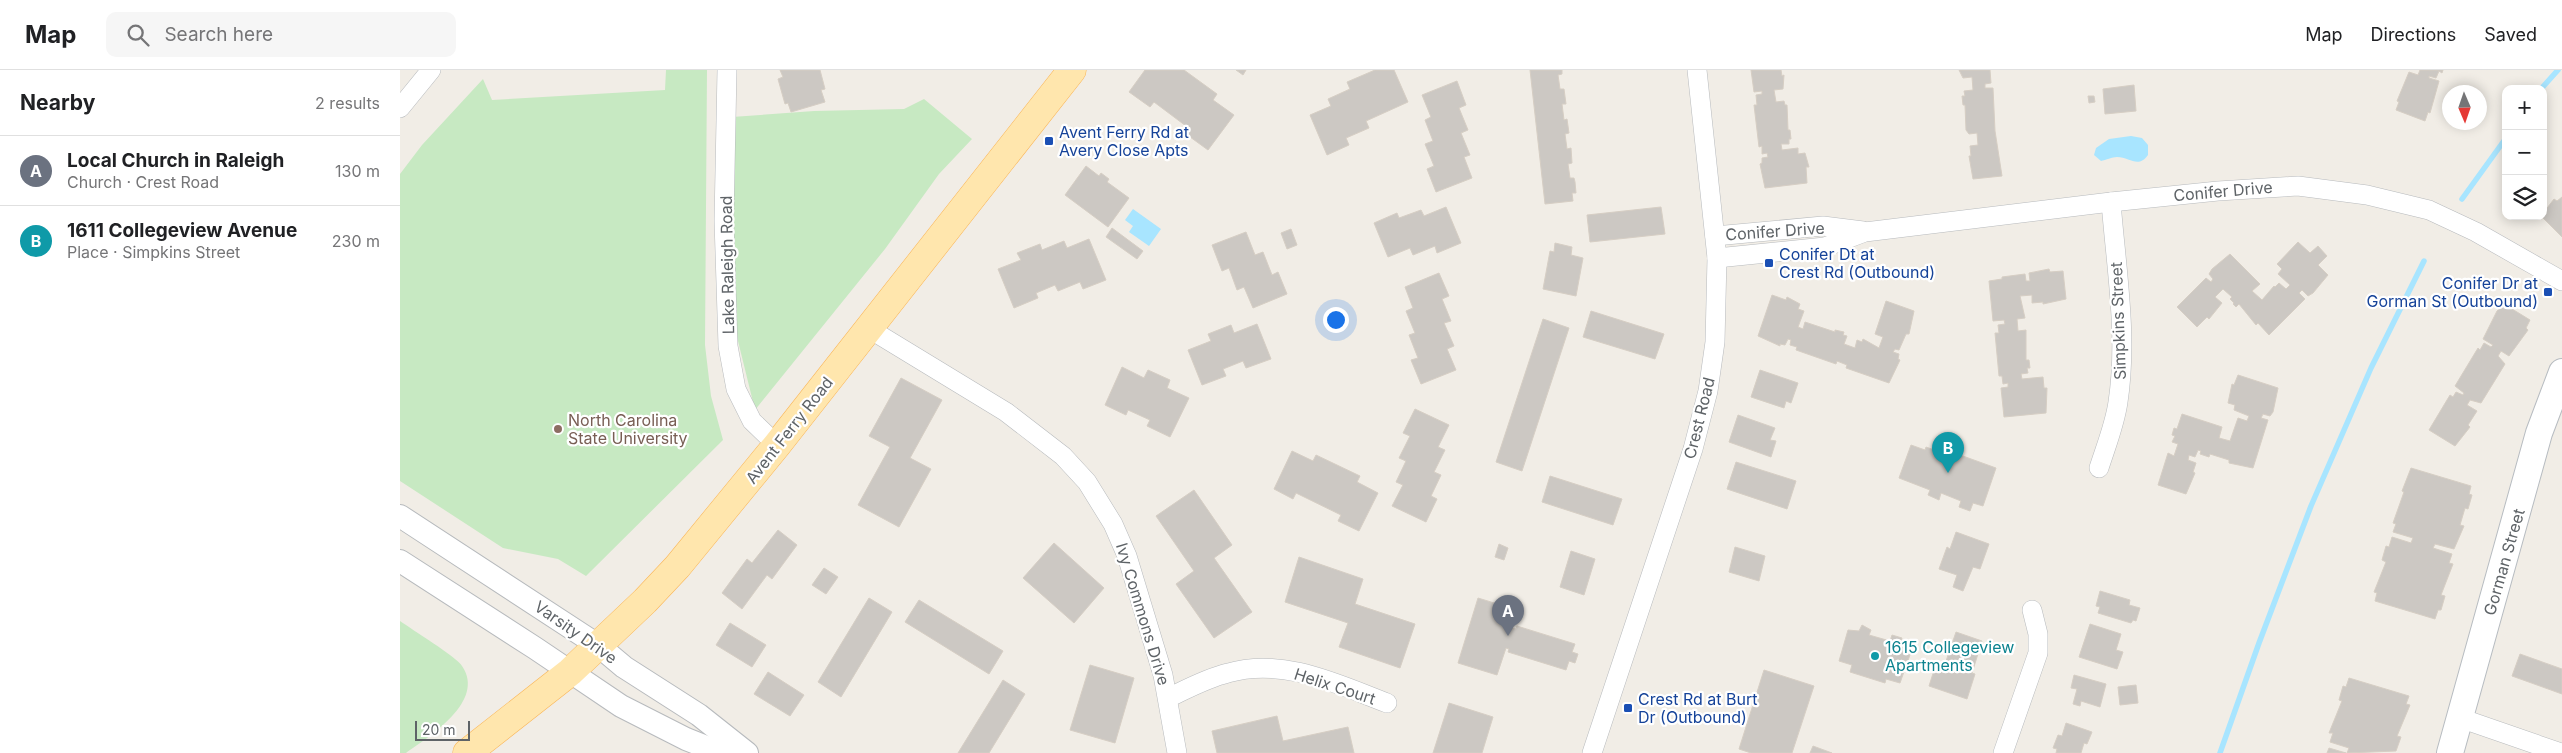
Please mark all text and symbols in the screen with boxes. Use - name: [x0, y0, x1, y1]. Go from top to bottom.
- search box: [106, 12, 456, 57]
- text: Map: [25, 20, 76, 49]
- icon: search: [124, 21, 152, 49]
- text: Search here: [164, 23, 273, 46]
- text: Map: [2305, 24, 2343, 45]
- text: Directions: [2371, 24, 2456, 45]
- text: Saved: [2484, 24, 2537, 45]
- north arrow: [2442, 85, 2487, 130]
- map controls: [2502, 85, 2547, 220]
- button: +: [2502, 85, 2547, 130]
- text: Nearby: [20, 90, 95, 115]
- text: 2 results: [315, 93, 380, 113]
- place label: Avent Ferry Rd at Avery Close Apts: [1059, 122, 1189, 160]
- button: −: [2502, 130, 2547, 175]
- marker: Avent Ferry Rd at Avery Close Apts: [1043, 135, 1055, 147]
- text: Local Church in Raleigh: [67, 149, 284, 172]
- text: A: [30, 161, 42, 181]
- text: 130 m: [335, 161, 380, 181]
- text: Church · Crest Road: [67, 172, 219, 192]
- button: layers: [2502, 175, 2547, 220]
- street label: Conifer Drive: [2173, 177, 2273, 205]
- street label: Lake Raleigh Road: [716, 195, 738, 335]
- street label: Conifer Drive: [1725, 218, 1825, 244]
- text: 1611 Collegeview Avenue: [67, 219, 297, 242]
- text: B: [31, 231, 41, 251]
- text: 230 m: [332, 231, 380, 251]
- text: Place · Simpkins Street: [67, 242, 240, 262]
- place label: Conifer Dt at Crest Rd (Outbound): [1779, 244, 1935, 282]
- marker: Conifer Dt at Crest Rd (Outbound): [1763, 257, 1775, 269]
- street label: Simpkins Street: [2106, 262, 2130, 380]
- place label: Conifer Dr at Gorman St (Outbound): [2367, 273, 2538, 311]
- marker: Conifer Dr at Gorman St (Outbound): [2542, 286, 2554, 298]
- your location: [1323, 307, 1349, 333]
- street label: Avent Ferry Road: [741, 373, 837, 487]
- street label: Crest Road: [1679, 375, 1719, 461]
- place label: North Carolina State University: [568, 410, 688, 448]
- marker: North Carolina State University: [552, 423, 564, 435]
- pin: B: [1932, 432, 1964, 473]
- street label: Gorman Street: [2479, 506, 2529, 618]
- street label: Ivy Commons Drive: [1112, 540, 1174, 688]
- pin: A: [1492, 595, 1524, 636]
- street label: Varsity Drive: [531, 596, 621, 668]
- place label: 1615 Collegeview Apartments: [1885, 637, 2014, 675]
- marker: 1615 Collegeview Apartments: [1869, 650, 1881, 662]
- street label: Helix Court: [1292, 663, 1378, 709]
- place label: Crest Rd at Burt Dr (Outbound): [1638, 689, 1757, 727]
- marker: Crest Rd at Burt Dr (Outbound): [1622, 702, 1634, 714]
- scale bar: [415, 718, 470, 741]
- text: 20 m: [422, 721, 456, 738]

